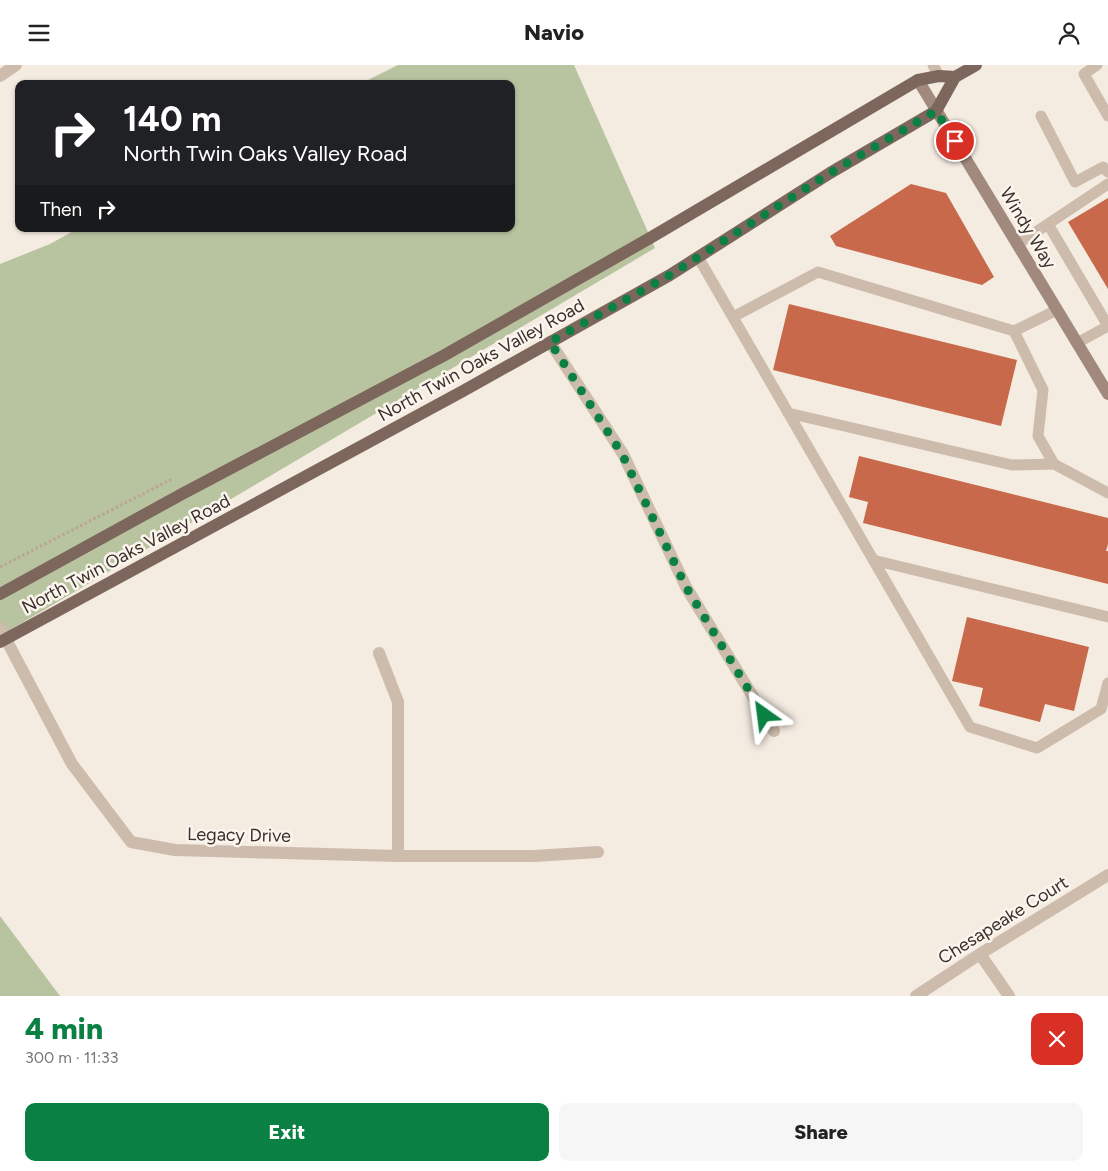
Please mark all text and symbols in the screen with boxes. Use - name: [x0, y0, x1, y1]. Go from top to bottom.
- icon: menu: [25, 19, 53, 47]
- text: Navio: [524, 19, 584, 46]
- icon: person: [1055, 19, 1083, 47]
- text: 140 m: [123, 98, 221, 140]
- icon: right: [40, 100, 105, 165]
- pin: [934, 120, 976, 162]
- icon: arrive: [941, 127, 969, 155]
- text: North Twin Oaks Valley Road: [123, 140, 407, 167]
- street label: Windy Way: [995, 183, 1061, 273]
- icon: right: [92, 195, 120, 223]
- text: Then: [40, 198, 82, 221]
- street label: North Twin Oaks Valley Road: [374, 294, 588, 426]
- street label: North Twin Oaks Valley Road: [18, 490, 234, 618]
- position arrow: [737, 688, 789, 740]
- street label: Legacy Drive: [187, 823, 291, 847]
- street label: Chesapeake Court: [934, 871, 1072, 969]
- text: 4 min: [25, 1010, 103, 1047]
- button: close: [1031, 1013, 1083, 1065]
- text: 300 m · 11:33: [25, 1048, 118, 1067]
- button: Exit: [25, 1103, 549, 1161]
- button: Share: [559, 1103, 1083, 1161]

